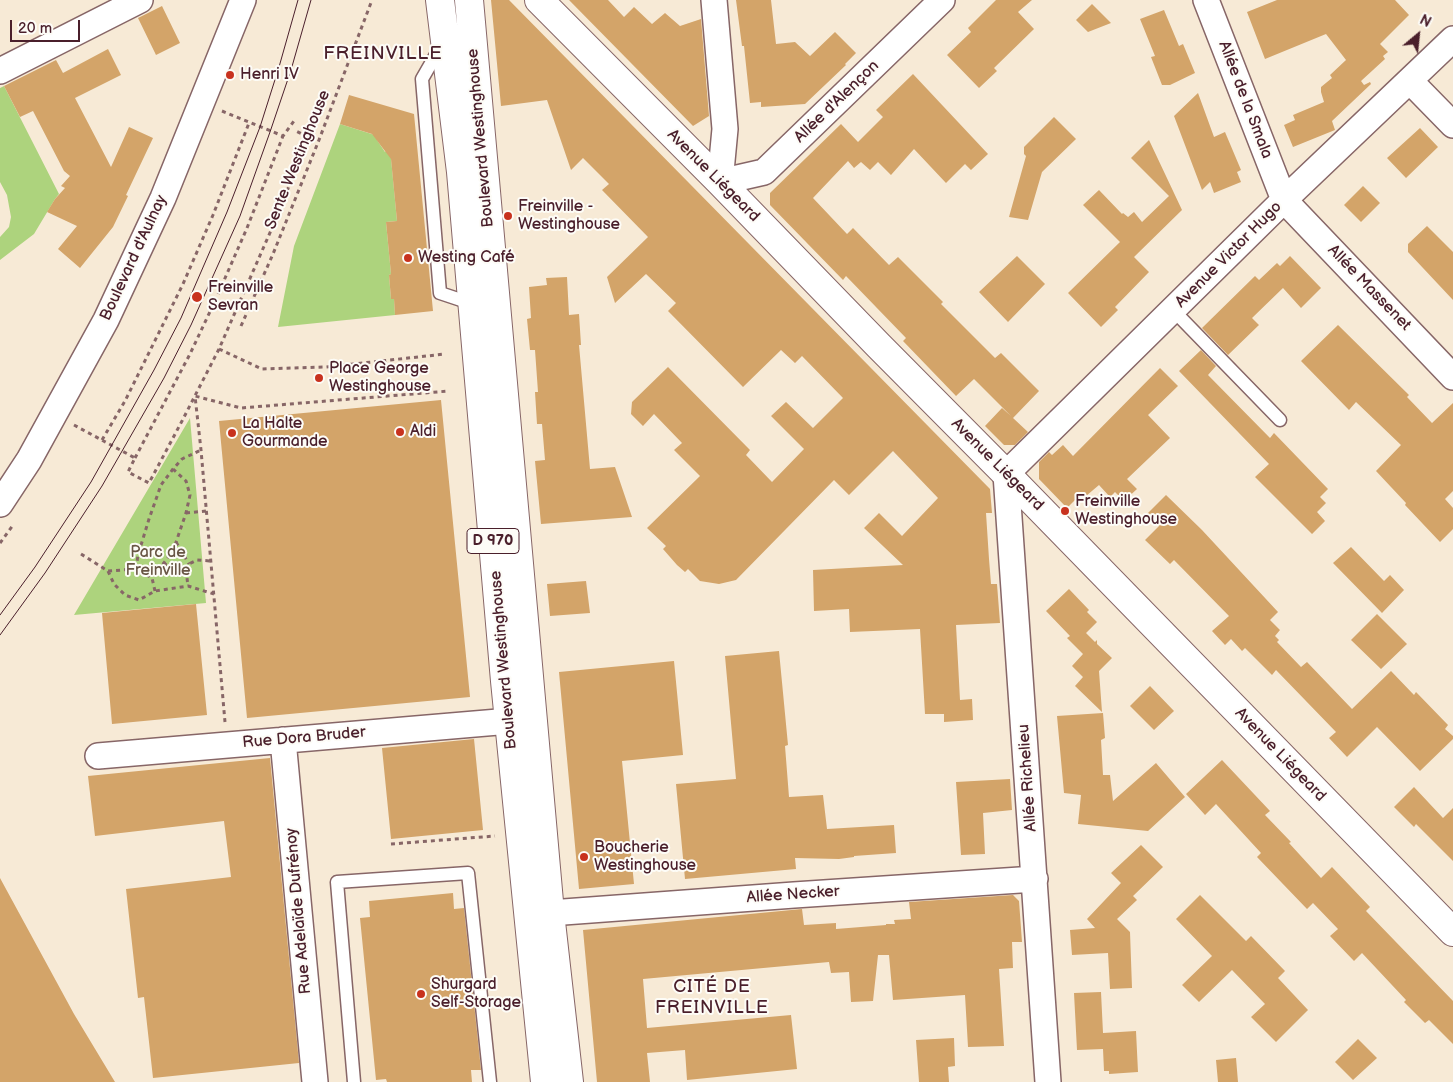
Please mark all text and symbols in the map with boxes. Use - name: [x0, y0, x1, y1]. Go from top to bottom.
- scale bar: [12, 10, 82, 42]
- north arrow: [1393, 10, 1443, 60]
- text: N: [1417, 11, 1434, 31]
- text: 20 m: [18, 19, 52, 38]
- street label: Allée de la Smala: [1214, 38, 1276, 162]
- district label: FREINVILLE: [322, 43, 444, 65]
- street label: Boulevard Westinghouse: [464, 48, 498, 228]
- street label: Allée d'Alençon: [791, 57, 883, 147]
- place label: Henri IV: [240, 65, 299, 85]
- marker: Henri IV: [224, 69, 236, 81]
- street label: Sente Westinghouse: [261, 88, 335, 232]
- street label: Avenue Liégeard: [663, 126, 763, 226]
- street label: Boulevard d'Aulnay: [96, 192, 172, 324]
- place label: Freinville - Westinghouse: [518, 197, 620, 235]
- street label: Avenue Victor Hugo: [1172, 198, 1286, 312]
- marker: Freinville - Westinghouse: [502, 210, 514, 222]
- street label: Allée Massenet: [1323, 241, 1415, 335]
- place label: Westing Café: [418, 248, 515, 268]
- marker: Westing Café: [402, 252, 414, 264]
- place label: Freinville Sevran: [208, 278, 273, 316]
- marker: Freinville Sevran: [190, 290, 204, 304]
- place label: Place George Westinghouse: [329, 359, 431, 397]
- marker: Place George Westinghouse: [313, 372, 325, 384]
- place label: La Halte Gourmande: [242, 414, 328, 452]
- street label: Avenue Liégeard: [947, 415, 1047, 515]
- place label: Aldi: [410, 422, 436, 442]
- marker: Aldi: [394, 426, 406, 438]
- marker: La Halte Gourmande: [226, 427, 238, 439]
- place label: Freinville Westinghouse: [1075, 492, 1177, 530]
- marker: Freinville Westinghouse: [1059, 505, 1071, 517]
- road number: D 970: [467, 528, 519, 554]
- park label: Parc de Freinville: [125, 543, 191, 581]
- street label: Boulevard Westinghouse: [487, 570, 521, 750]
- street label: Avenue Liégeard: [1230, 704, 1330, 806]
- street label: Rue Dora Bruder: [242, 723, 366, 753]
- street label: Allée Richelieu: [1015, 724, 1041, 832]
- street label: Rue Adelaïde Dufrénoy: [282, 827, 316, 995]
- place label: Boucherie Westinghouse: [594, 838, 696, 876]
- marker: Boucherie Westinghouse: [578, 851, 590, 863]
- street label: Allée Necker: [746, 882, 840, 908]
- place label: Shurgard Self-Storage: [431, 975, 521, 1013]
- district label: CITÉ DE FREINVILLE: [654, 976, 770, 1019]
- marker: Shurgard Self-Storage: [415, 988, 427, 1000]

